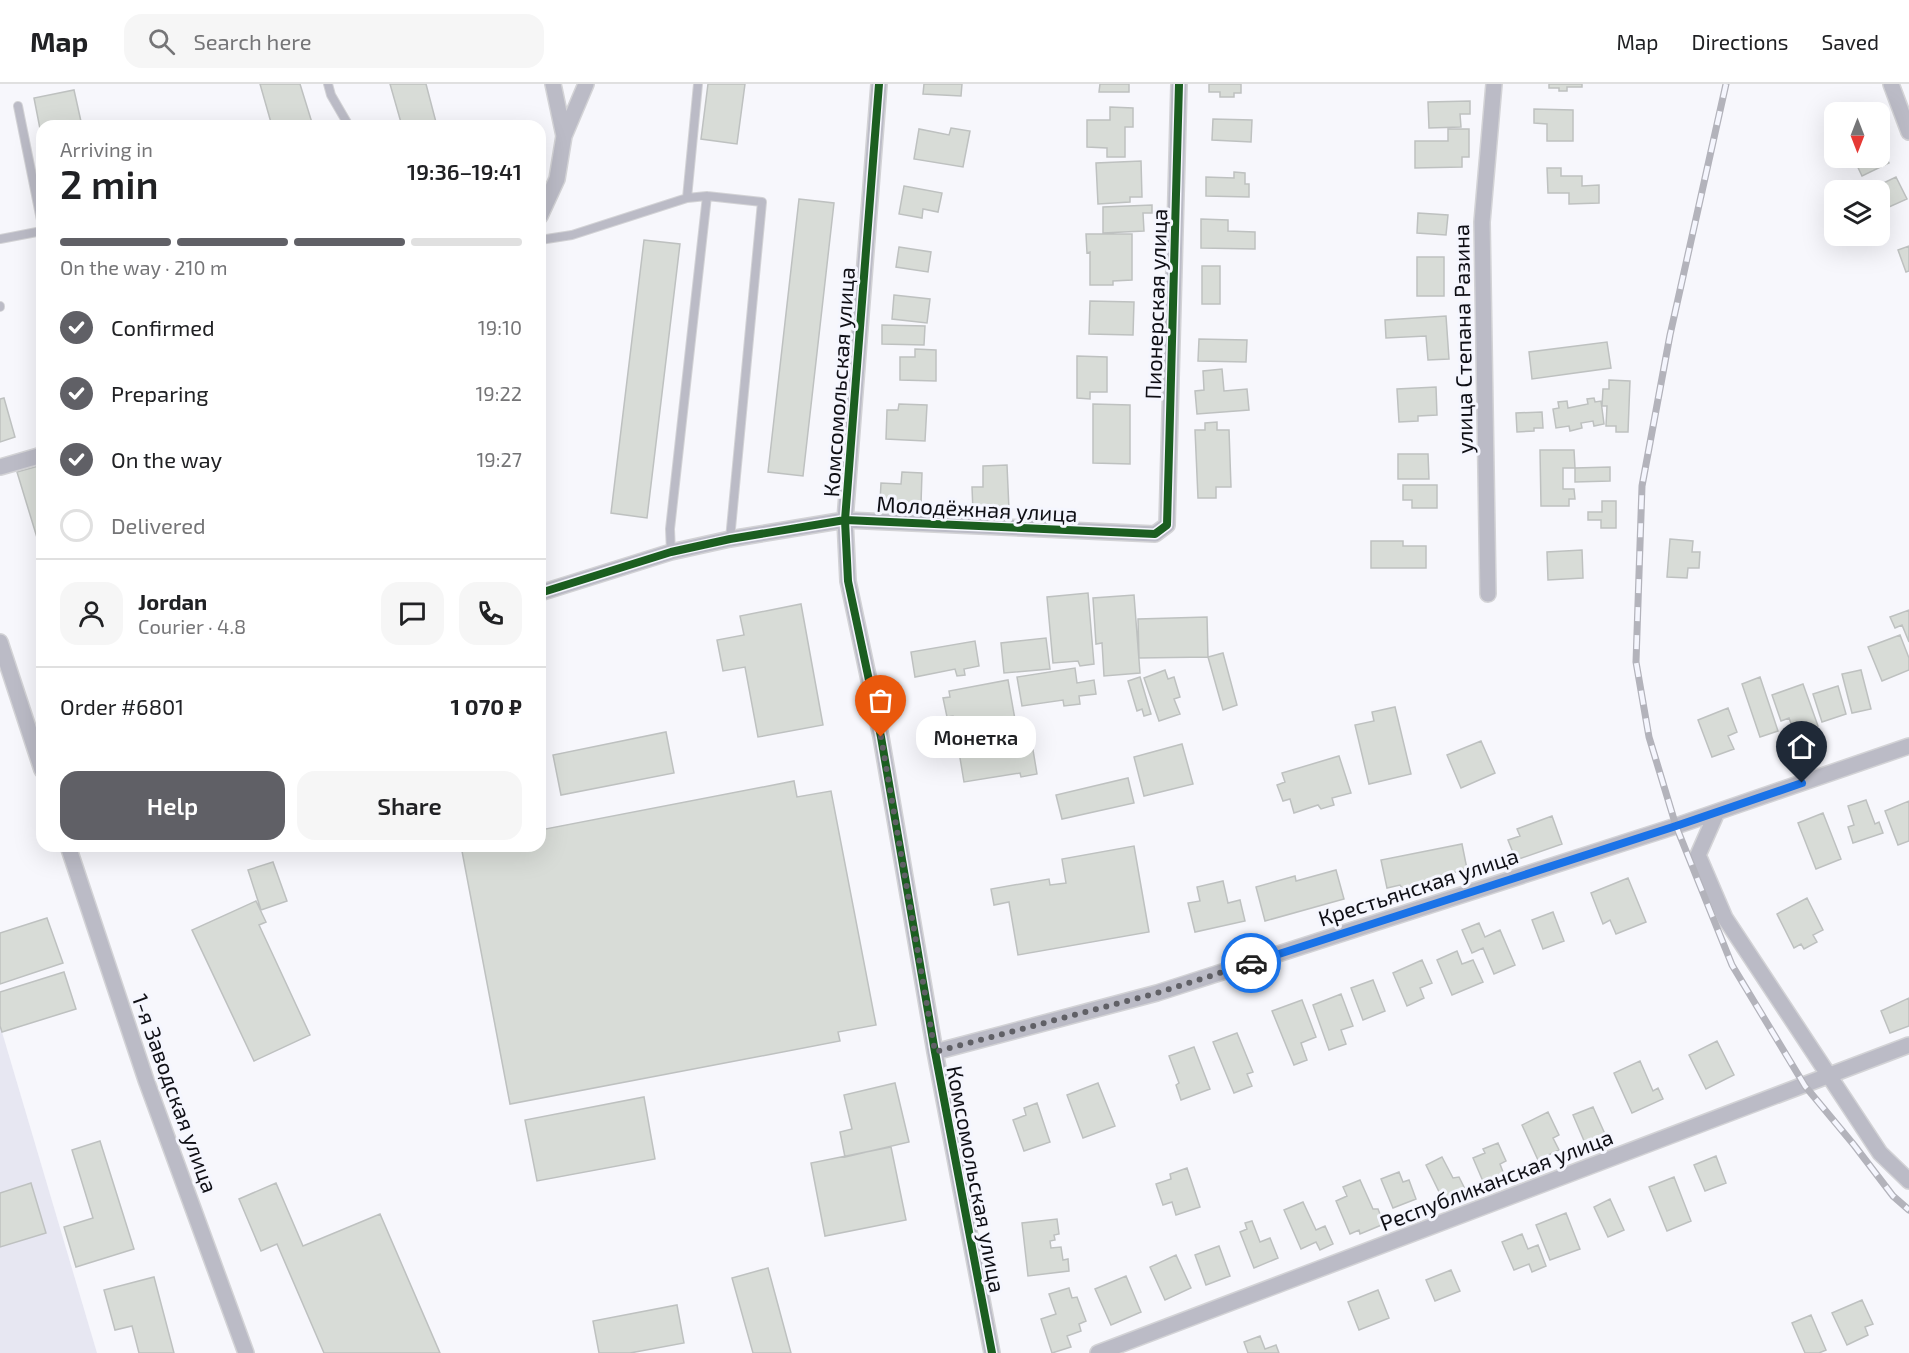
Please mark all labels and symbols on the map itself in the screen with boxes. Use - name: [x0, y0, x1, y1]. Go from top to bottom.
- north arrow: [1824, 102, 1890, 168]
- street label: Пионерская улица: [1139, 208, 1172, 400]
- street label: улица Степана Разина: [1447, 224, 1478, 454]
- street label: Комсомольская улица: [817, 266, 860, 498]
- street label: Молодёжная улица: [876, 490, 1078, 527]
- pin: [855, 675, 906, 737]
- callout: Монетка: [917, 716, 1037, 758]
- pin: [1776, 721, 1827, 783]
- street label: Крестьянская улица: [1315, 841, 1522, 932]
- courier: [1221, 933, 1281, 993]
- street label: 1-я Заводская улица: [127, 990, 224, 1196]
- street label: Комсомольская улица: [941, 1063, 1012, 1295]
- street label: Республиканская улица: [1376, 1122, 1617, 1236]

